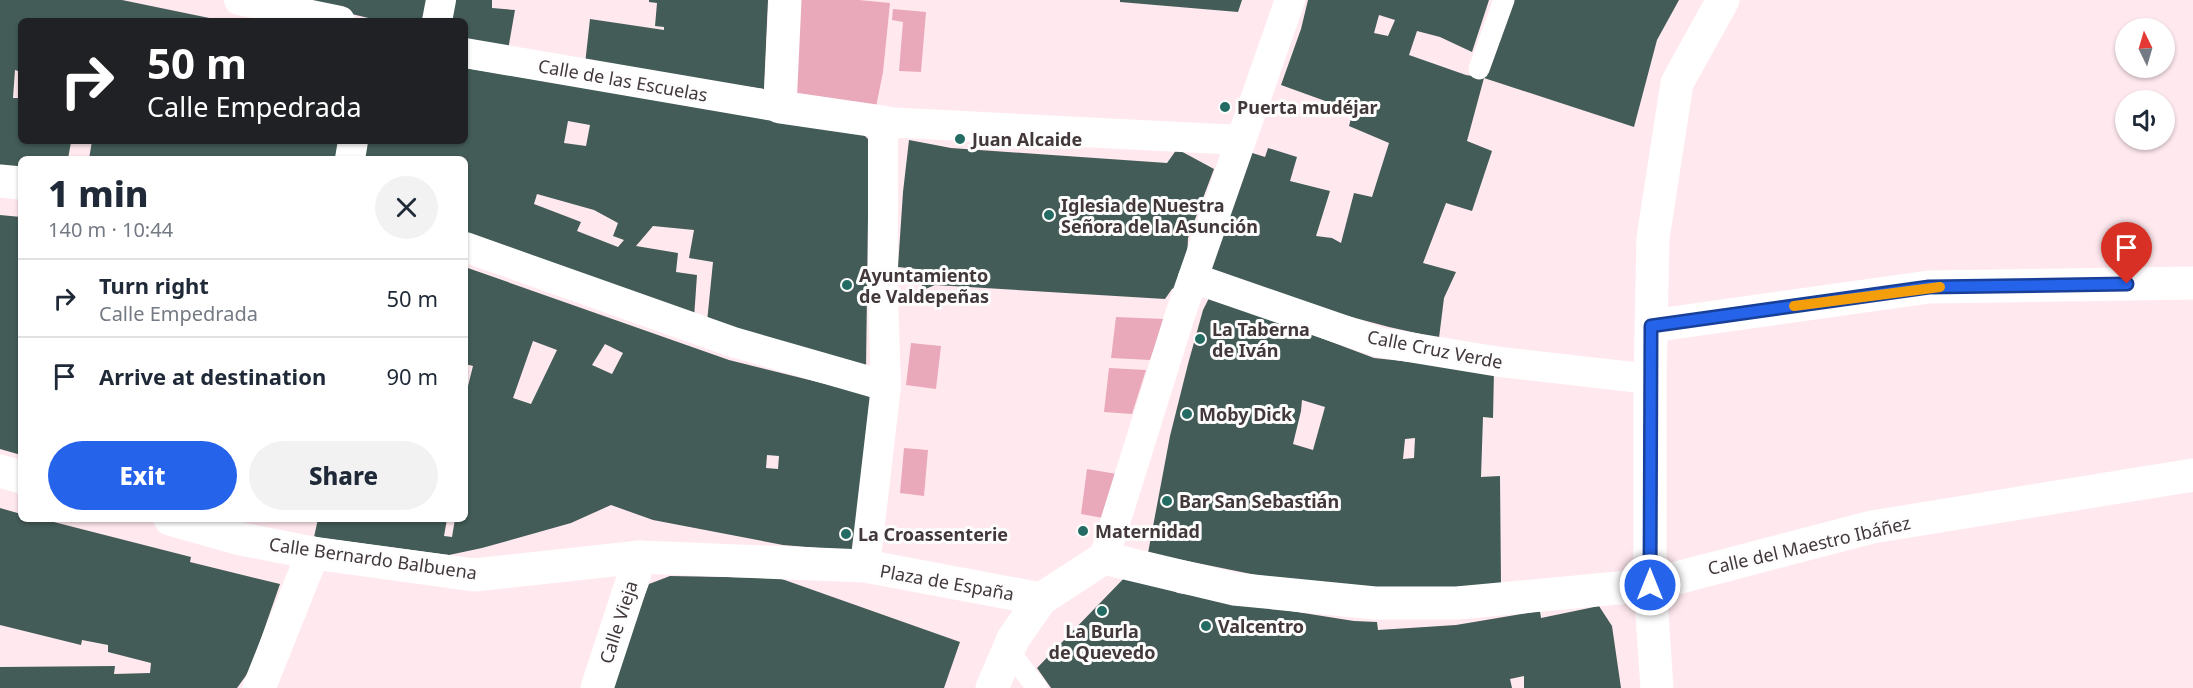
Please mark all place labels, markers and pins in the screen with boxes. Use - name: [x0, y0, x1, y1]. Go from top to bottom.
- place label: Puerta mudéjar: [1237, 95, 1378, 119]
- marker: Puerta mudéjar: [1218, 100, 1232, 114]
- place label: Juan Alcaide: [970, 127, 1082, 151]
- marker: Juan Alcaide: [953, 132, 967, 146]
- place label: Iglesia de Nuestra Señora de la Asunción: [1061, 193, 1258, 238]
- marker: Iglesia de Nuestra Señora de la Asunción: [1042, 208, 1056, 222]
- pin: [2101, 222, 2152, 284]
- place label: Ayuntamiento de Valdepeñas: [859, 263, 989, 308]
- marker: Ayuntamiento de Valdepeñas: [840, 278, 854, 292]
- place label: La Taberna de Iván: [1212, 317, 1310, 362]
- marker: La Taberna de Iván: [1193, 332, 1207, 346]
- place label: Moby Dick: [1199, 402, 1293, 426]
- marker: Moby Dick: [1180, 407, 1194, 421]
- place label: Bar San Sebastián: [1179, 489, 1339, 513]
- marker: Bar San Sebastián: [1160, 494, 1174, 508]
- place label: Maternidad: [1095, 519, 1200, 543]
- place label: La Croassenterie: [858, 522, 1008, 546]
- marker: Maternidad: [1076, 524, 1090, 538]
- marker: La Croassenterie: [839, 527, 853, 541]
- marker: La Burla de Quevedo: [1095, 604, 1109, 618]
- place label: Valcentro: [1218, 614, 1304, 638]
- place label: La Burla de Quevedo: [1049, 619, 1155, 664]
- marker: Valcentro: [1199, 619, 1213, 633]

